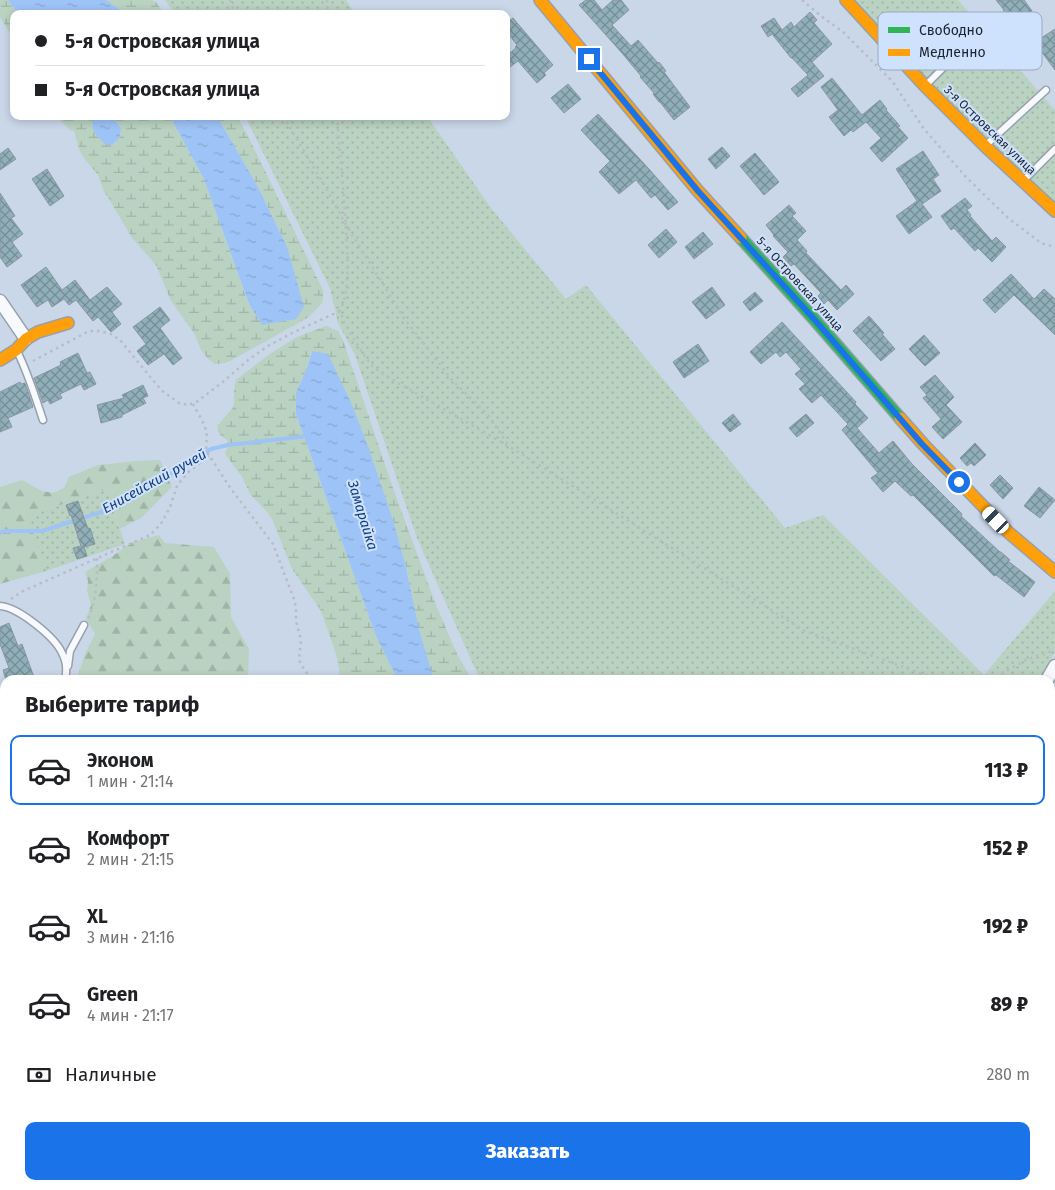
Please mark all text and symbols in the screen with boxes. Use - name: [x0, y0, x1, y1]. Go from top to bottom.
- legend: [878, 12, 1042, 70]
- text: Свободно: [919, 22, 983, 39]
- text: 5-я Островская улица: [65, 30, 260, 53]
- text: Медленно: [919, 44, 986, 61]
- route end: [578, 48, 600, 70]
- text: 5-я Островская улица: [65, 78, 260, 101]
- street label: 3-я Островская улица: [941, 82, 1039, 178]
- street label: 5-я Островская улица: [754, 234, 846, 334]
- water label: Енисейский ручей: [99, 446, 209, 517]
- route start: [948, 471, 970, 493]
- water label: Замарайка: [344, 477, 381, 552]
- car: [980, 504, 1011, 536]
- text: Выберите тариф: [25, 691, 200, 718]
- icon: car: [27, 748, 72, 793]
- text: Эконом: [87, 749, 154, 772]
- text: 113 ₽: [985, 759, 1028, 782]
- text: 1 мин · 21:14: [87, 772, 173, 791]
- icon: car: [27, 826, 72, 871]
- text: Комфорт: [87, 827, 169, 850]
- text: 152 ₽: [983, 837, 1028, 860]
- text: 2 мин · 21:15: [87, 850, 174, 869]
- icon: car: [27, 904, 72, 949]
- text: XL: [87, 905, 108, 928]
- text: 192 ₽: [983, 915, 1028, 938]
- text: 3 мин · 21:16: [87, 928, 174, 947]
- icon: car: [27, 982, 72, 1027]
- text: Green: [87, 983, 138, 1006]
- text: 89 ₽: [990, 993, 1028, 1016]
- text: 4 мин · 21:17: [87, 1006, 174, 1025]
- icon: cash: [25, 1061, 53, 1089]
- text: Наличные: [65, 1063, 157, 1086]
- text: 280 m: [986, 1065, 1030, 1084]
- button: Заказать: [25, 1122, 1030, 1180]

